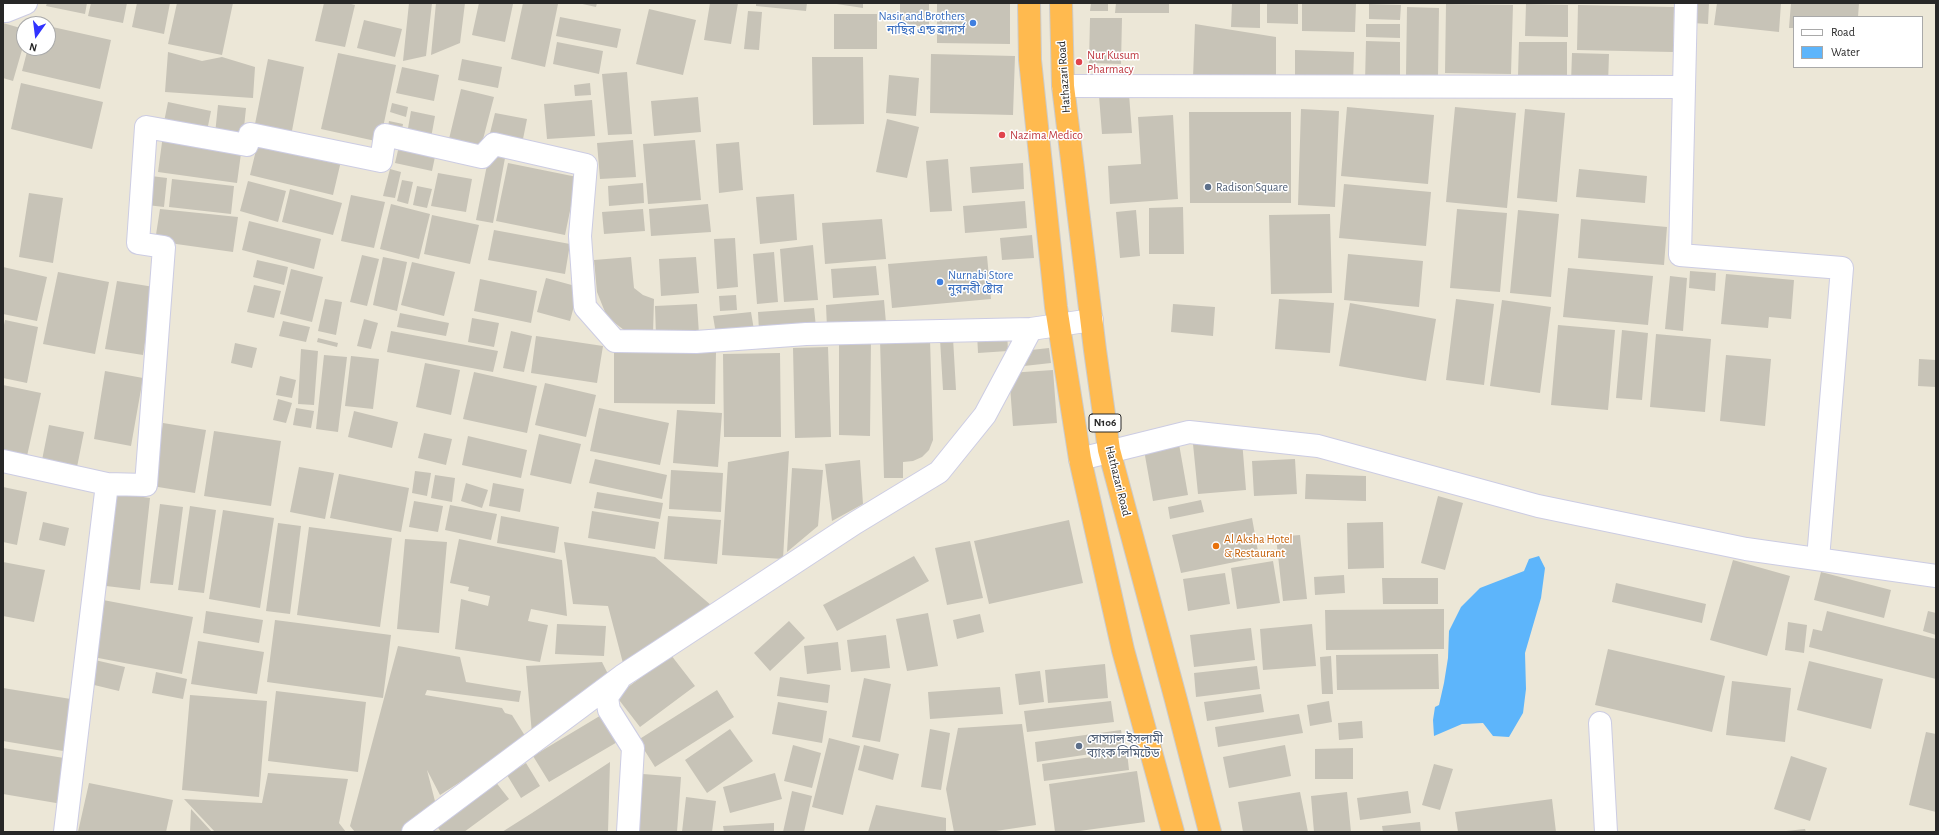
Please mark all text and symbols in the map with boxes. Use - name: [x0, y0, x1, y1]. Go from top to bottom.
- place label: Nasir and Brothers নাছির এন্ড ব্রাদার্স: [878, 9, 965, 37]
- north arrow: [16, 16, 56, 56]
- legend: [1793, 16, 1923, 68]
- marker: Nasir and Brothers নাছির এন্ড ব্রাদার্স: [968, 18, 978, 28]
- text: Road: [1831, 26, 1855, 38]
- text: N: [28, 41, 38, 53]
- street label: Hathazari Road: [1054, 41, 1074, 113]
- text: Water: [1831, 46, 1860, 58]
- place label: Nur Kusum Pharmacy: [1087, 48, 1139, 76]
- marker: Nur Kusum Pharmacy: [1074, 57, 1084, 67]
- place label: Nazima Medico: [1010, 128, 1083, 142]
- marker: Nazima Medico: [997, 130, 1007, 140]
- place label: Radison Square: [1216, 180, 1288, 194]
- marker: Radison Square: [1203, 182, 1213, 192]
- place label: Nurnabi Store নুরনবী ষ্টোর: [948, 268, 1013, 296]
- marker: Nurnabi Store নুরনবী ষ্টোর: [935, 277, 945, 287]
- road number: N106: [1089, 414, 1121, 432]
- street label: Hathazari Road: [1102, 444, 1134, 518]
- place label: Al Aksha Hotel & Restaurant: [1224, 532, 1293, 560]
- marker: Al Aksha Hotel & Restaurant: [1211, 541, 1221, 551]
- place label: সোস্যাল ইসলামী ব্যাংক লিমিটেড: [1087, 732, 1163, 760]
- marker: সোস্যাল ইসলামী ব্যাংক লিমিটেড: [1074, 741, 1084, 751]

